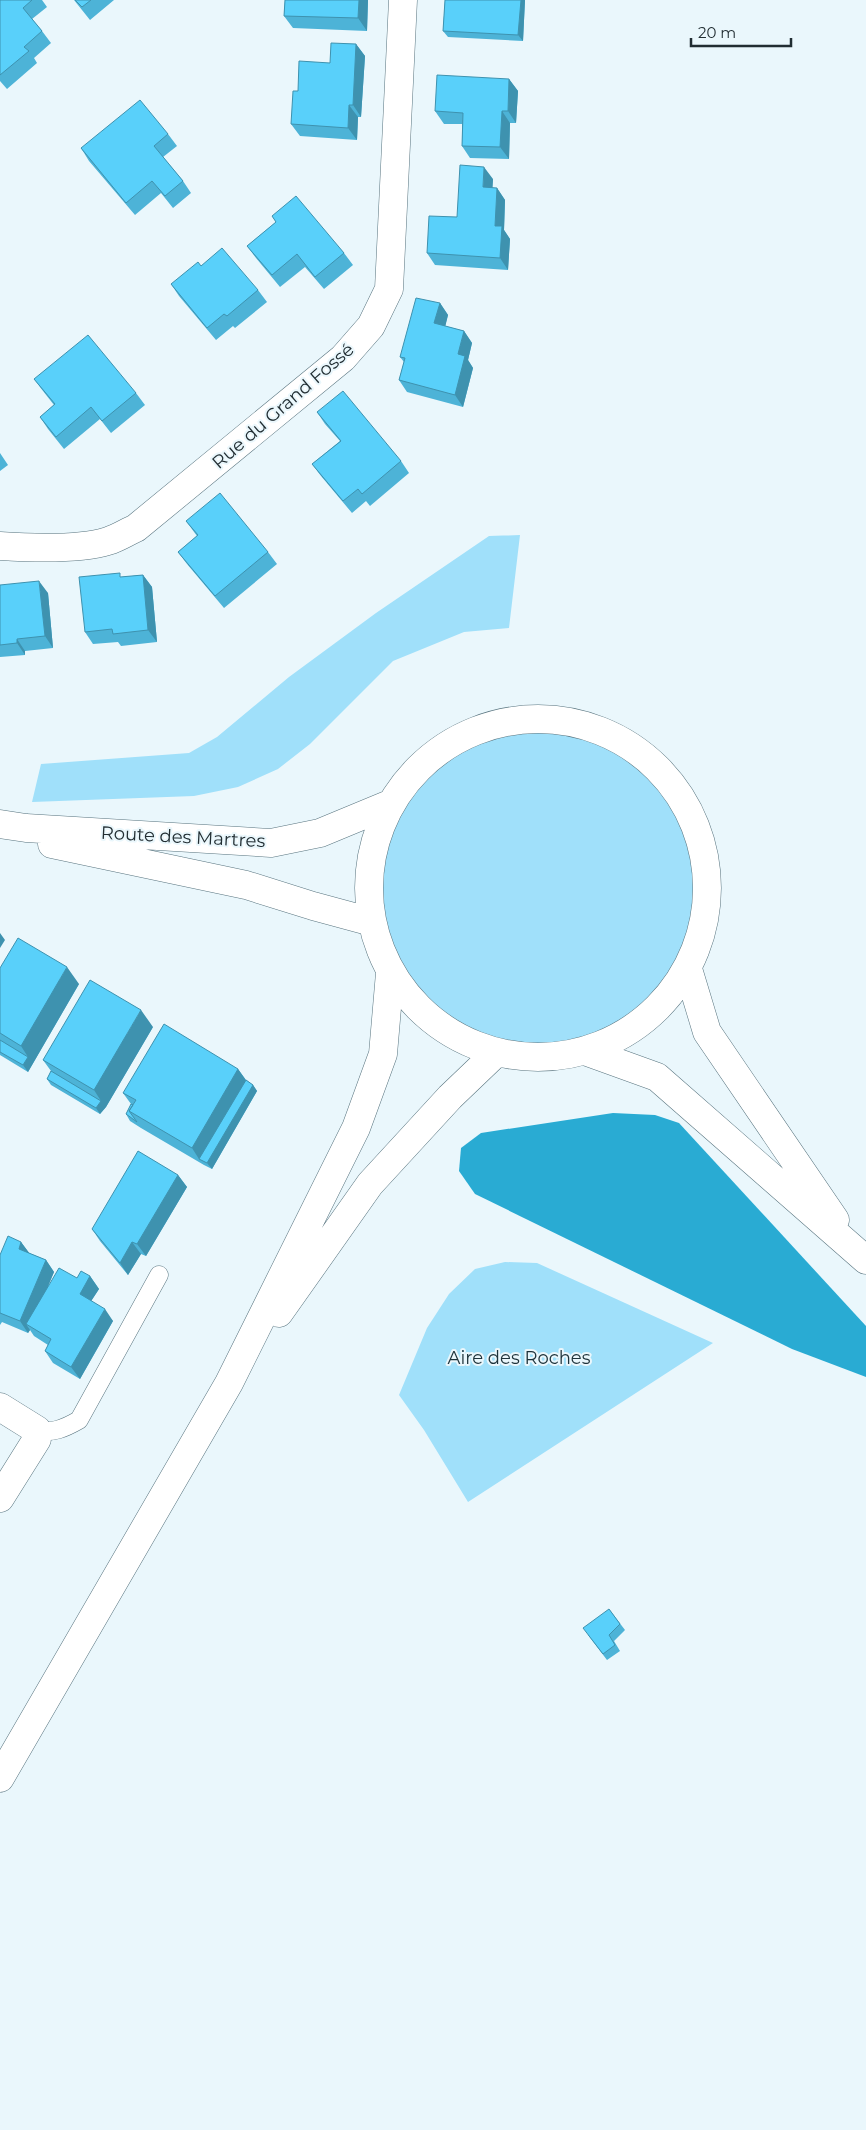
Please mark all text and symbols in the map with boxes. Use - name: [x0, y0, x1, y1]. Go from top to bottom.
- scale bar: [691, 15, 791, 47]
- text: 20 m: [698, 23, 736, 42]
- street label: Rue du Grand Fossé: [208, 338, 358, 474]
- street label: Route des Martres: [100, 822, 266, 852]
- park label: Aire des Roches: [447, 1347, 591, 1369]

